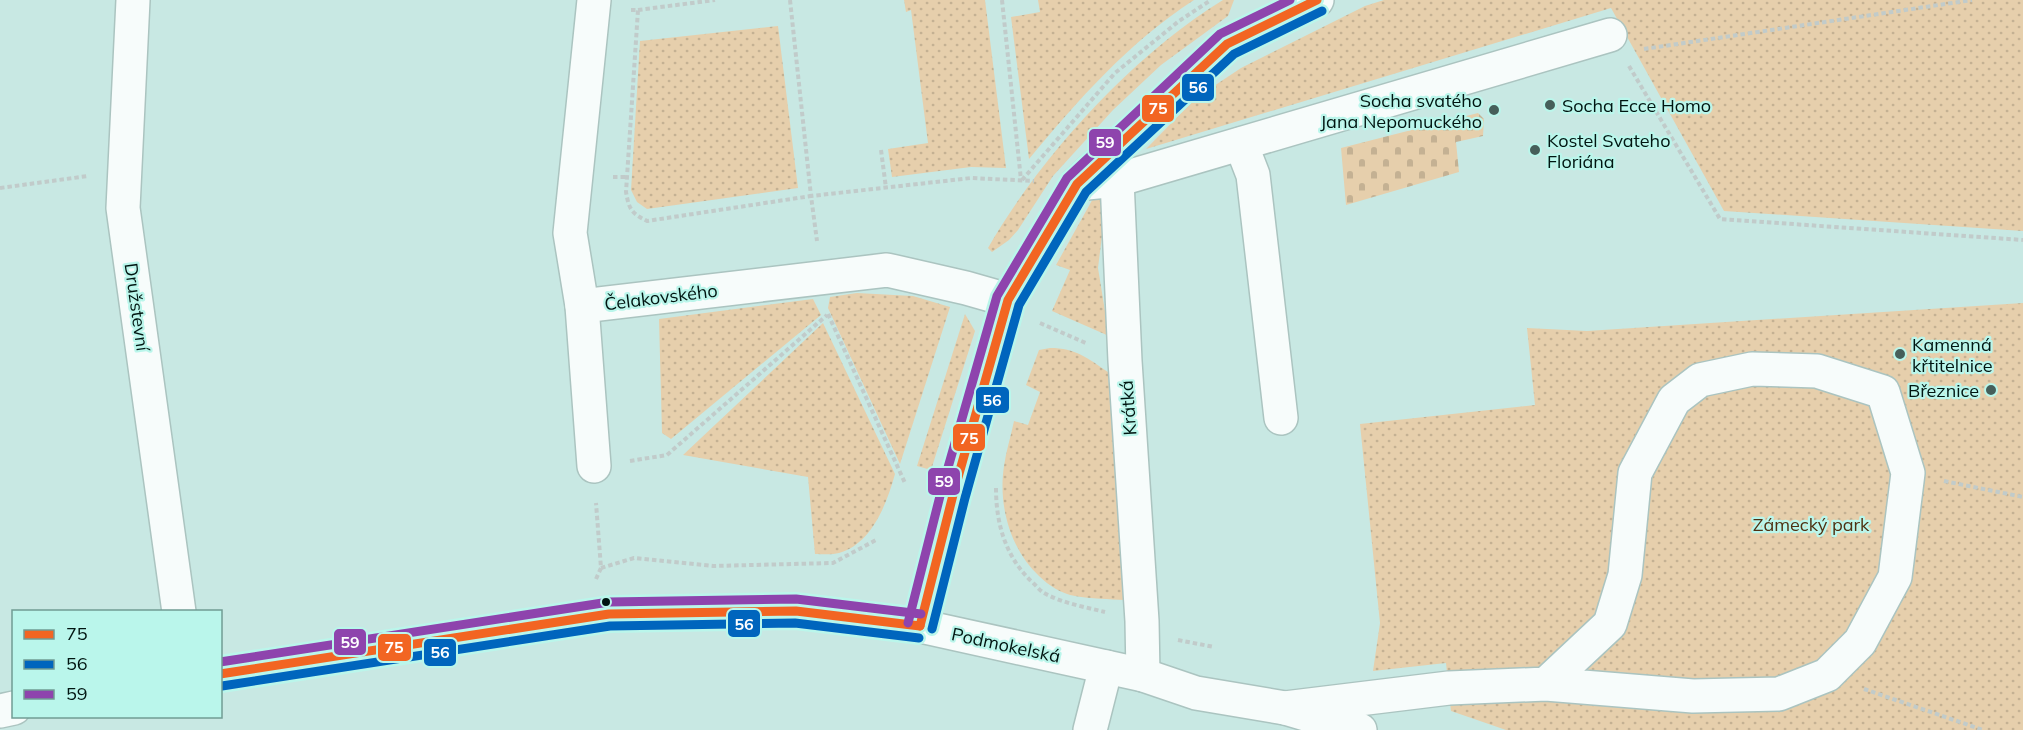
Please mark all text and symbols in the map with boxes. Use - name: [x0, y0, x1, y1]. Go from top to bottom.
- line badge: 56: [1181, 73, 1215, 102]
- text: 56: [1188, 77, 1208, 97]
- place label: Socha svatého Jana Nepomuckého: [1320, 89, 1482, 133]
- line badge: 75: [1141, 94, 1175, 123]
- place label: Socha Ecce Homo: [1562, 94, 1711, 117]
- text: 75: [1148, 98, 1168, 118]
- marker: Socha Ecce Homo: [1543, 98, 1557, 112]
- marker: Socha svatého Jana Nepomuckého: [1487, 103, 1501, 117]
- line badge: 59: [1088, 128, 1122, 157]
- place label: Kostel Svateho Floriána: [1547, 129, 1670, 173]
- text: 59: [1095, 132, 1115, 152]
- marker: Kostel Svateho Floriána: [1528, 143, 1542, 157]
- street label: Družstevní: [119, 261, 155, 354]
- street label: Čelakovského: [603, 279, 719, 315]
- place label: Kamenná křtitelnice: [1912, 333, 1993, 377]
- marker: Kamenná křtitelnice: [1893, 347, 1907, 361]
- place label: Březnice: [1908, 379, 1979, 402]
- street label: Krátká: [1115, 380, 1141, 436]
- marker: Březnice: [1984, 383, 1998, 397]
- line badge: 56: [975, 386, 1010, 414]
- text: 56: [982, 390, 1002, 410]
- line badge: 75: [952, 423, 986, 452]
- text: 75: [959, 428, 979, 448]
- line badge: 59: [927, 467, 961, 496]
- text: 59: [934, 471, 954, 491]
- park label: Zámecký park: [1753, 513, 1870, 536]
- unlabelled marker: [600, 596, 612, 608]
- line badge: 56: [727, 609, 761, 638]
- legend: [12, 610, 222, 718]
- text: 56: [734, 614, 754, 634]
- text: 75: [66, 622, 88, 645]
- street label: Podmokelská: [950, 622, 1062, 668]
- line badge: 59: [333, 628, 367, 656]
- text: 59: [340, 632, 360, 652]
- line badge: 75: [377, 633, 412, 662]
- text: 75: [384, 637, 404, 657]
- line badge: 56: [423, 638, 457, 667]
- text: 56: [430, 642, 450, 662]
- text: 56: [66, 652, 88, 675]
- text: 59: [66, 682, 88, 705]

